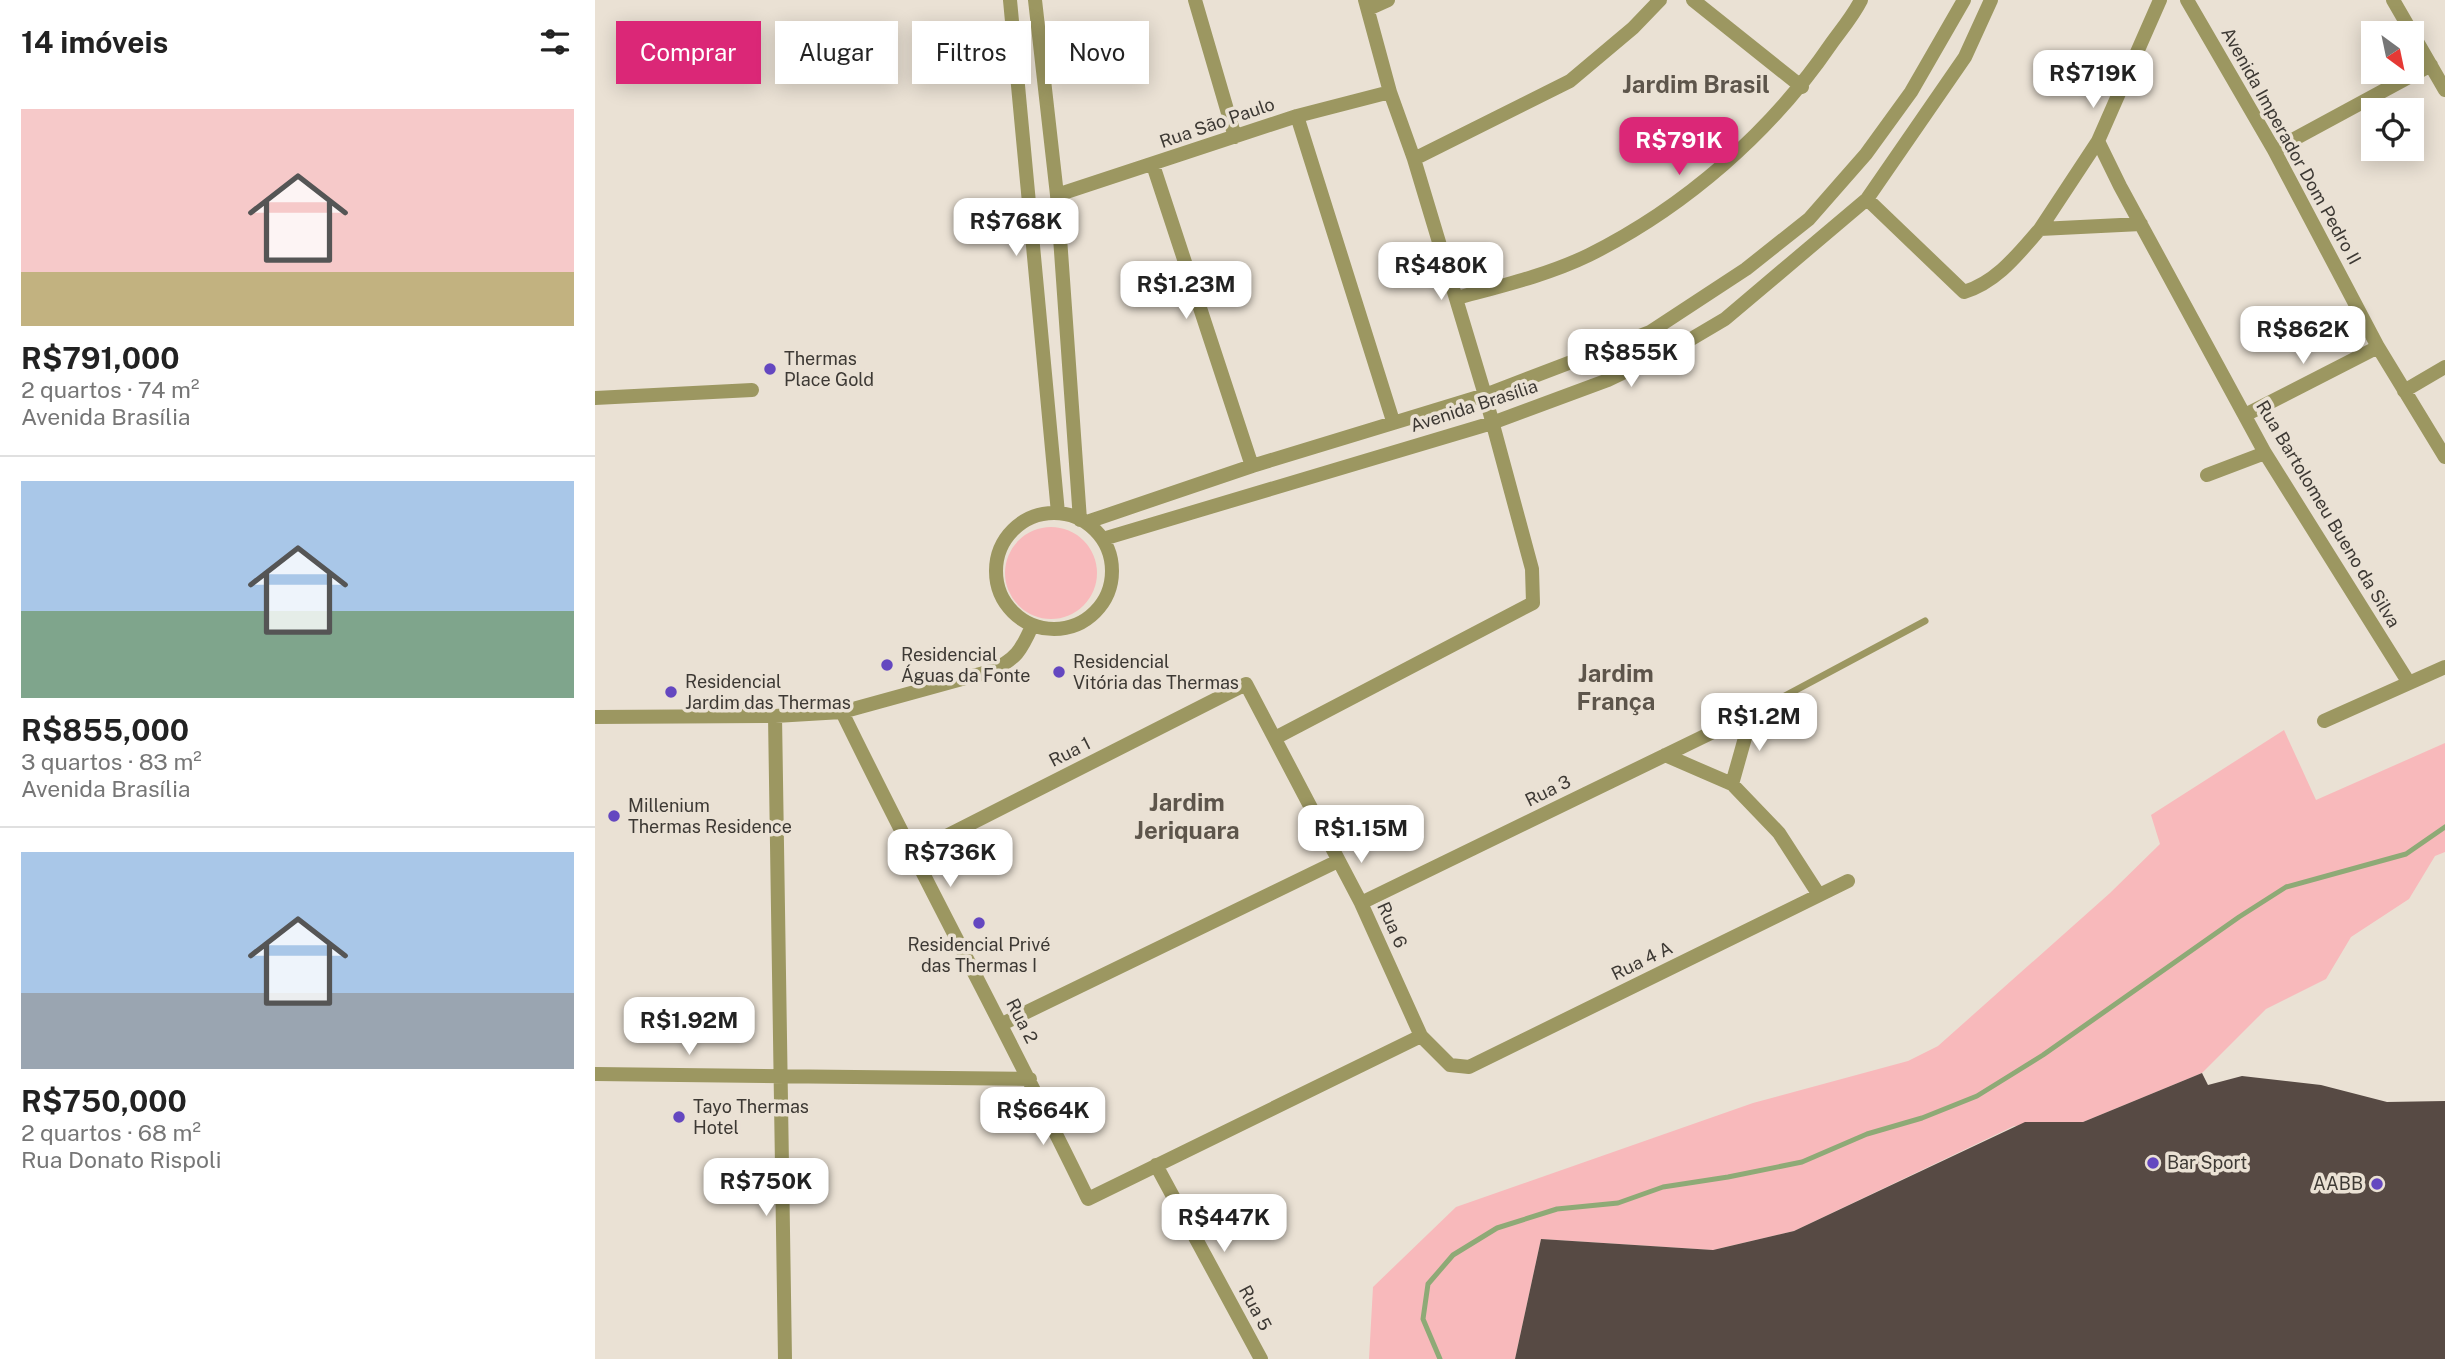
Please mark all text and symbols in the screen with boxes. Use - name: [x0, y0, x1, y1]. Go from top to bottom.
- chip: Comprar: [616, 21, 761, 84]
- chip: Alugar: [775, 21, 898, 84]
- chip: Filtros: [912, 21, 1031, 84]
- chip: Novo: [1045, 21, 1149, 84]
- north arrow: [2361, 21, 2424, 84]
- map controls: [2361, 21, 2424, 161]
- icon: filters: [536, 23, 574, 61]
- text: 14 imóveis: [21, 24, 168, 60]
- street label: Avenida Imperador Dom Pedro II: [2217, 24, 2366, 268]
- pin: R$719K: [2036, 50, 2150, 110]
- text: R$719K: [2049, 59, 2137, 86]
- district label: Jardim Brasil: [1622, 70, 1770, 98]
- street label: Rua São Paulo: [1157, 93, 1277, 152]
- button: locate: [2361, 98, 2424, 161]
- pin: R$791K: [1622, 118, 1736, 177]
- text: R$791K: [1635, 126, 1723, 153]
- icon: home: [235, 155, 361, 281]
- pin: R$768K: [959, 198, 1073, 258]
- text: R$768K: [970, 207, 1062, 234]
- pin: R$480K: [1384, 243, 1498, 302]
- text: R$480K: [1394, 251, 1488, 278]
- pin: R$1.23M: [1121, 262, 1251, 321]
- text: R$1.23M: [1136, 270, 1236, 297]
- pin: R$862K: [2246, 306, 2360, 366]
- text: R$862K: [2256, 315, 2350, 342]
- pin: R$855K: [1574, 330, 1688, 389]
- text: R$855K: [1584, 338, 1678, 365]
- text: R$791,000: [21, 340, 180, 376]
- place label: Thermas Place Gold: [784, 348, 874, 390]
- marker: Thermas Place Gold: [762, 361, 778, 377]
- street label: Avenida Brasília: [1407, 375, 1540, 436]
- text: 2 quartos · 74 m²: [21, 376, 199, 403]
- street label: Rua Bartolomeu Bueno da Silva: [2252, 396, 2405, 631]
- text: Avenida Brasília: [21, 403, 191, 430]
- icon: home: [235, 527, 361, 653]
- place label: Residencial Águas da Fonte: [901, 644, 1031, 686]
- place label: Residencial Vitória das Thermas: [1073, 651, 1239, 693]
- marker: Residencial Águas da Fonte: [879, 657, 895, 673]
- district label: Jardim França: [1577, 659, 1655, 716]
- marker: Residencial Vitória das Thermas: [1051, 664, 1067, 680]
- place label: Residencial Jardim das Thermas: [685, 671, 851, 713]
- marker: Residencial Jardim das Thermas: [663, 684, 679, 700]
- pin: R$1.2M: [1702, 694, 1816, 753]
- text: R$1.2M: [1717, 702, 1801, 729]
- text: R$855,000: [21, 712, 189, 748]
- street label: Rua 1: [1045, 732, 1094, 771]
- text: 3 quartos · 83 m²: [21, 748, 202, 775]
- street label: Rua 3: [1522, 771, 1574, 811]
- text: Avenida Brasília: [21, 775, 191, 802]
- district label: Jardim Jeriquara: [1134, 788, 1240, 844]
- place label: Millenium Thermas Residence: [628, 795, 792, 837]
- pin: R$1.15M: [1296, 806, 1426, 865]
- marker: Millenium Thermas Residence: [606, 808, 622, 824]
- text: R$1.15M: [1314, 814, 1408, 841]
- pin: R$736K: [893, 830, 1007, 889]
- text: R$736K: [904, 838, 996, 865]
- icon: home: [235, 898, 361, 1024]
- street label: Rua 6: [1373, 899, 1412, 951]
- marker: Residencial Privé das Thermas I: [971, 915, 987, 931]
- place label: Residencial Privé das Thermas I: [908, 934, 1050, 976]
- street label: Rua 4 A: [1608, 937, 1676, 984]
- street label: Rua 2: [1002, 995, 1043, 1047]
- pin: R$1.92M: [624, 998, 754, 1057]
- text: R$1.92M: [640, 1006, 738, 1033]
- text: R$750,000: [21, 1083, 187, 1119]
- pin: R$664K: [986, 1088, 1100, 1147]
- place label: Tayo Thermas Hotel: [693, 1096, 809, 1138]
- text: R$664K: [996, 1096, 1090, 1123]
- marker: Tayo Thermas Hotel: [671, 1109, 687, 1125]
- text: 2 quartos · 68 m²: [21, 1119, 201, 1146]
- text: Rua Donato Rispoli: [21, 1146, 222, 1173]
- place label: Bar Sport: [2167, 1152, 2247, 1173]
- marker: Bar Sport: [2145, 1155, 2161, 1171]
- pin: R$750K: [709, 1158, 823, 1218]
- text: R$750K: [720, 1167, 812, 1194]
- place label: AABB: [2313, 1173, 2363, 1194]
- marker: AABB: [2369, 1176, 2385, 1192]
- pin: R$447K: [1167, 1194, 1281, 1254]
- text: R$447K: [1178, 1203, 1270, 1230]
- street label: Rua 5: [1235, 1281, 1276, 1334]

